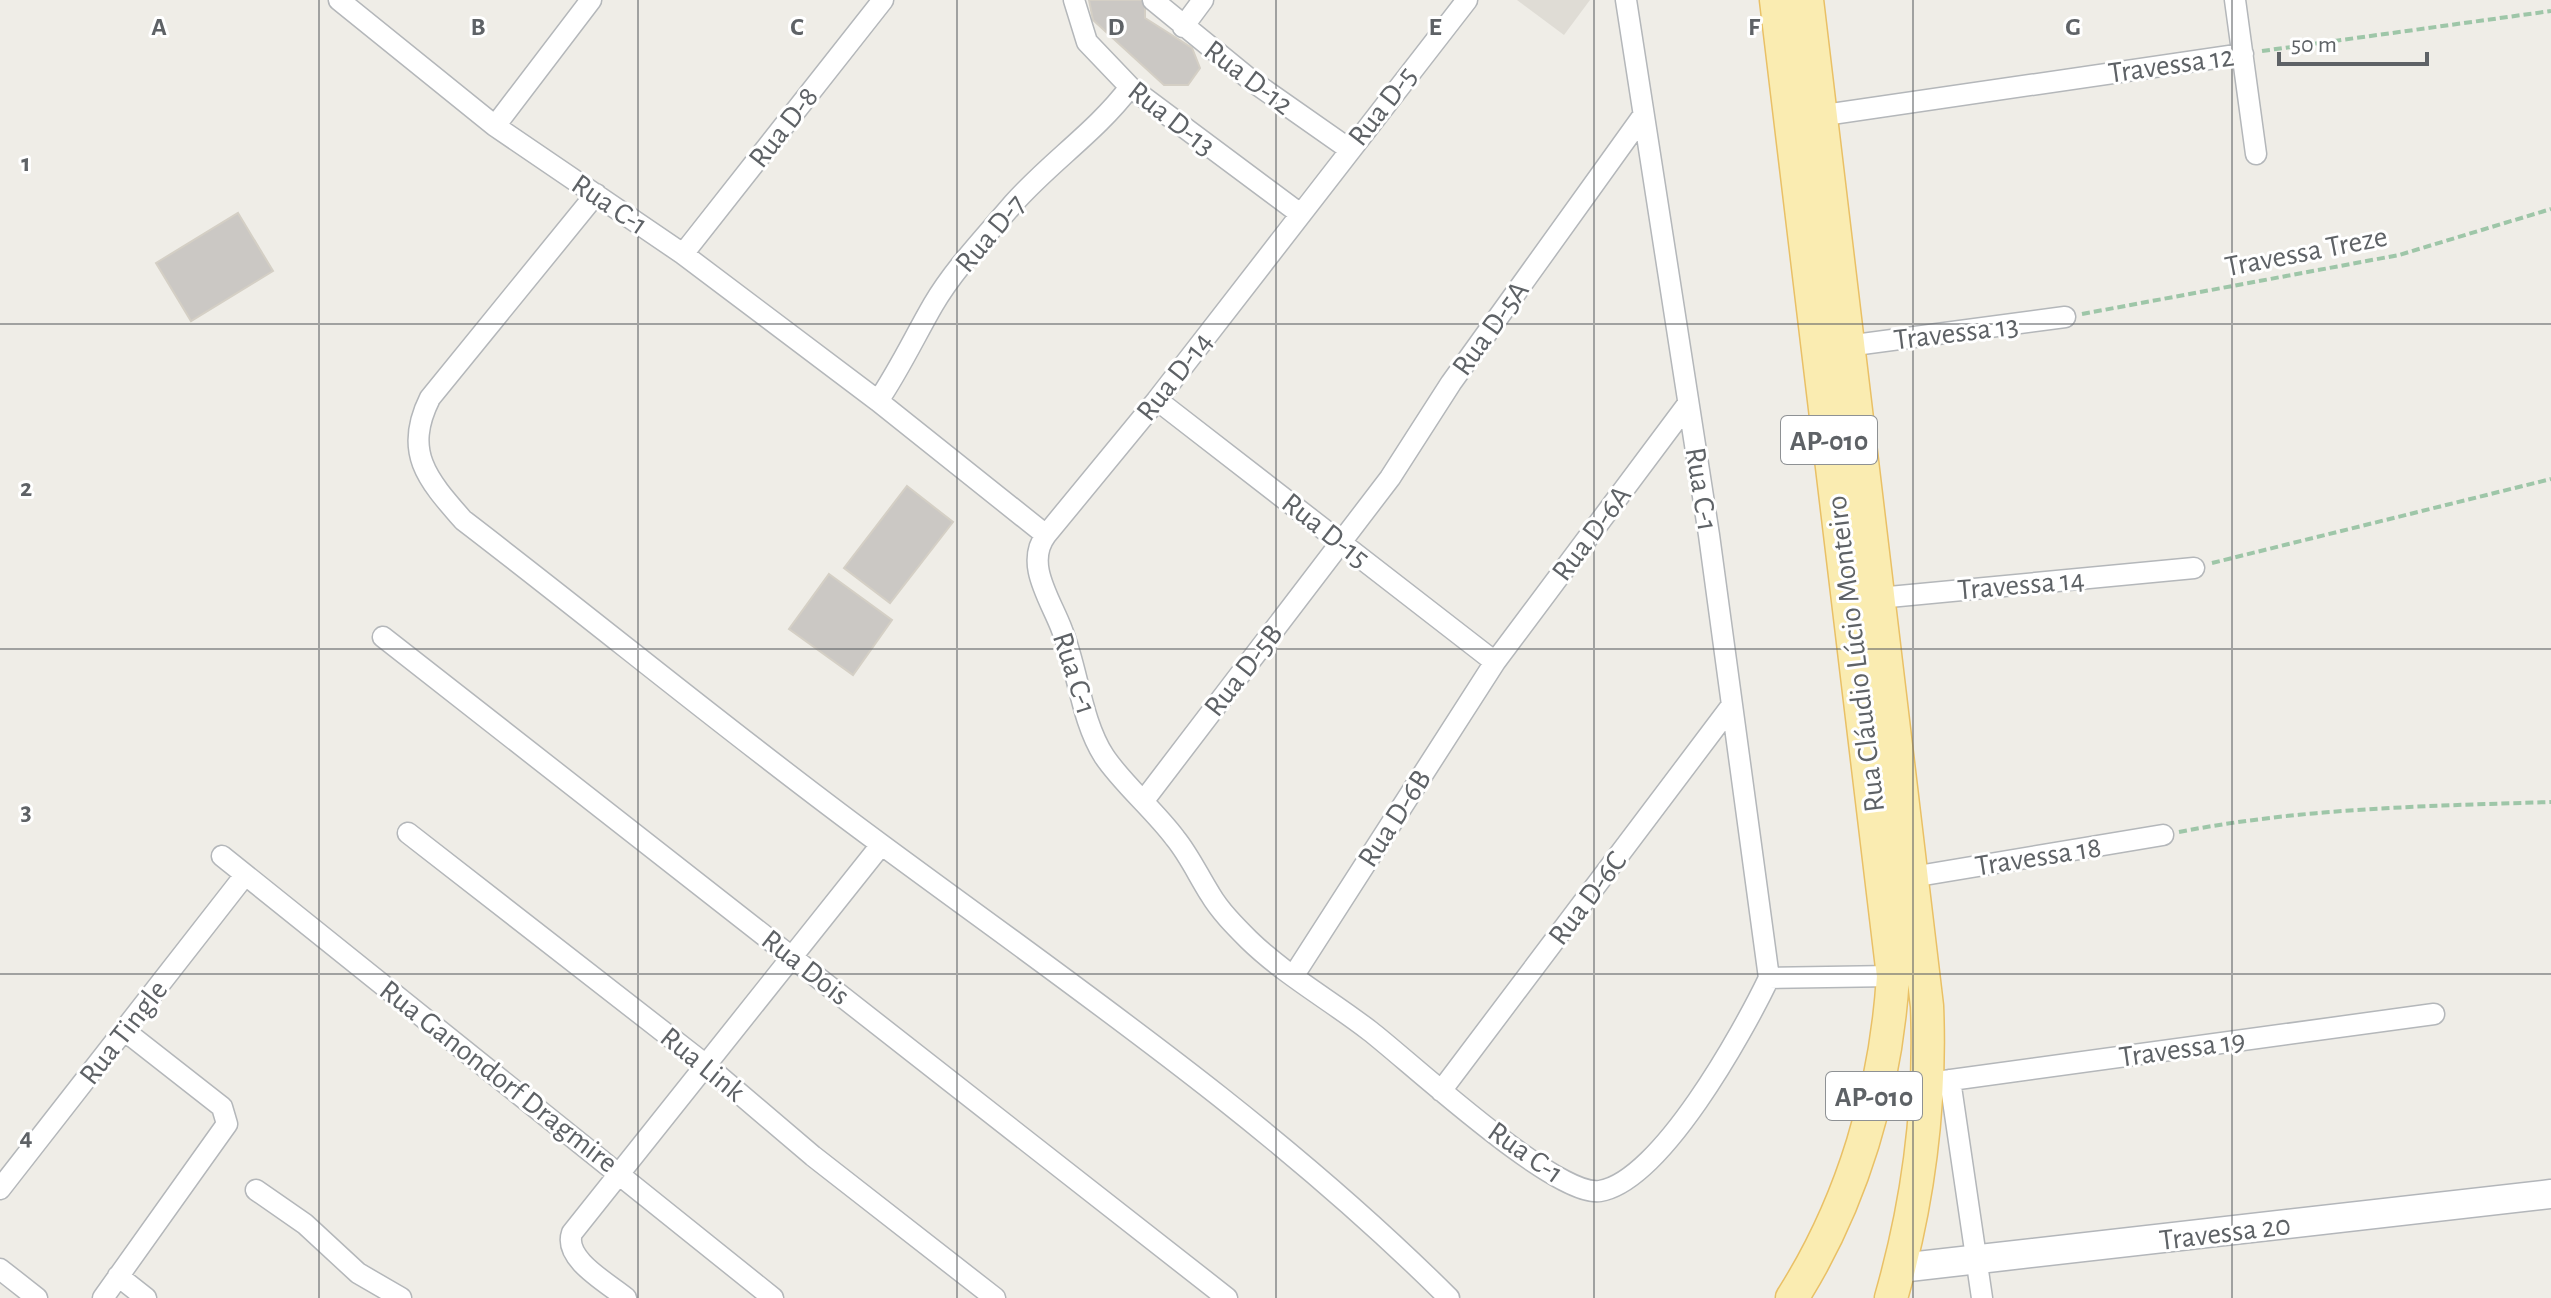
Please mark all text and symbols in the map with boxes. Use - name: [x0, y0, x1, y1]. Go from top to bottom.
- text: A: [151, 14, 167, 40]
- text: B: [470, 14, 486, 40]
- text: C: [790, 14, 804, 40]
- text: D: [1107, 14, 1125, 40]
- text: E: [1428, 14, 1442, 40]
- text: F: [1748, 14, 1761, 40]
- text: G: [2065, 14, 2081, 40]
- scale bar: [2279, 16, 2427, 66]
- text: 50 m: [2291, 33, 2337, 57]
- street label: Rua D-12: [1198, 35, 1298, 121]
- street label: Travessa 12: [2106, 41, 2236, 89]
- street label: Rua D-5: [1343, 61, 1423, 152]
- street label: Rua D-13: [1122, 76, 1221, 162]
- street label: Rua D-8: [743, 82, 824, 173]
- text: 1: [21, 150, 31, 176]
- street label: Rua C-1: [566, 169, 653, 241]
- street label: Rua D-7: [950, 189, 1032, 278]
- street label: Travessa Treze: [2222, 222, 2390, 282]
- street label: Rua D-5A: [1447, 276, 1535, 381]
- street label: Travessa 13: [1892, 310, 2020, 356]
- street label: Rua D-14: [1131, 327, 1218, 427]
- road number: AP-010: [1781, 416, 1877, 464]
- street label: Rua C-1: [1680, 445, 1722, 533]
- text: 2: [20, 475, 32, 501]
- street label: Rua D-6A: [1547, 481, 1637, 587]
- street label: Rua D-15: [1276, 488, 1375, 574]
- street label: Rua Cláudio Lúcio Monteiro: [1822, 494, 1890, 814]
- street label: Travessa 14: [1956, 564, 2086, 605]
- street label: Rua D-5B: [1199, 619, 1289, 722]
- street label: Rua C-1: [1047, 629, 1101, 718]
- street label: Rua D-6B: [1353, 765, 1437, 872]
- text: 3: [20, 799, 32, 825]
- street label: Travessa 18: [1973, 832, 2103, 882]
- street label: Rua D-6C: [1543, 846, 1632, 951]
- street label: Rua Dois: [756, 924, 855, 1011]
- street label: Rua Tingle: [74, 975, 174, 1090]
- street label: Rua Ganondorf Dragmire: [374, 975, 623, 1179]
- street label: Rua Link: [654, 1022, 751, 1108]
- street label: Travessa 19: [2117, 1025, 2247, 1073]
- road number: AP-010: [1826, 1072, 1922, 1120]
- street label: Rua C-1: [1482, 1116, 1569, 1189]
- text: 4: [19, 1124, 33, 1150]
- street label: Travessa 20: [2158, 1210, 2293, 1256]

